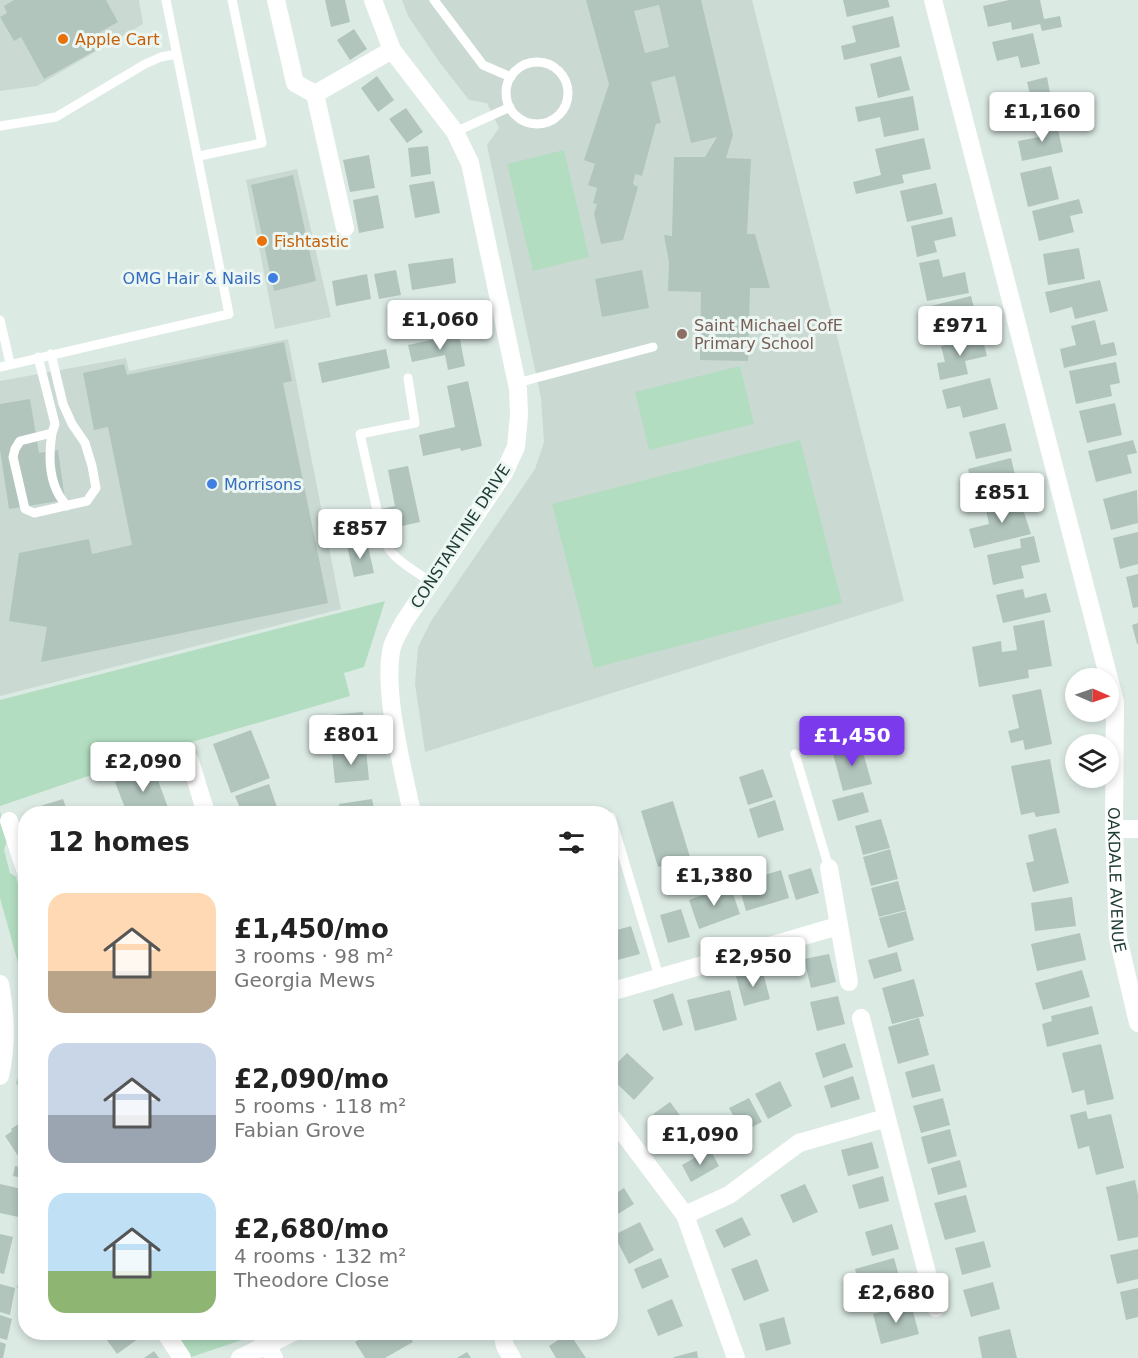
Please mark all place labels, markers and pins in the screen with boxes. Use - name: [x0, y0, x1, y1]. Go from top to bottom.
- place label: Apple Cart: [75, 30, 159, 49]
- marker: Apple Cart: [56, 32, 70, 46]
- pin: £1,160: [993, 92, 1091, 143]
- place label: Fishtastic: [274, 232, 349, 251]
- marker: Fishtastic: [255, 234, 269, 248]
- place label: OMG Hair & Nails: [123, 269, 261, 288]
- marker: OMG Hair & Nails: [266, 271, 280, 285]
- pin: £1,060: [391, 300, 489, 351]
- pin: £971: [924, 306, 996, 357]
- place label: Saint Michael CofE Primary School: [694, 316, 843, 353]
- marker: Saint Michael CofE Primary School: [675, 327, 689, 341]
- pin: £851: [966, 473, 1038, 524]
- place label: Morrisons: [224, 475, 302, 494]
- marker: Morrisons: [205, 477, 219, 491]
- pin: £857: [324, 509, 396, 560]
- pin: £801: [315, 715, 387, 766]
- pin: £1,450: [803, 716, 901, 767]
- pin: £2,090: [94, 742, 192, 793]
- pin: £1,380: [665, 856, 763, 907]
- pin: £2,950: [704, 937, 802, 988]
- pin: £1,090: [651, 1115, 749, 1166]
- pin: £2,680: [847, 1273, 945, 1324]

